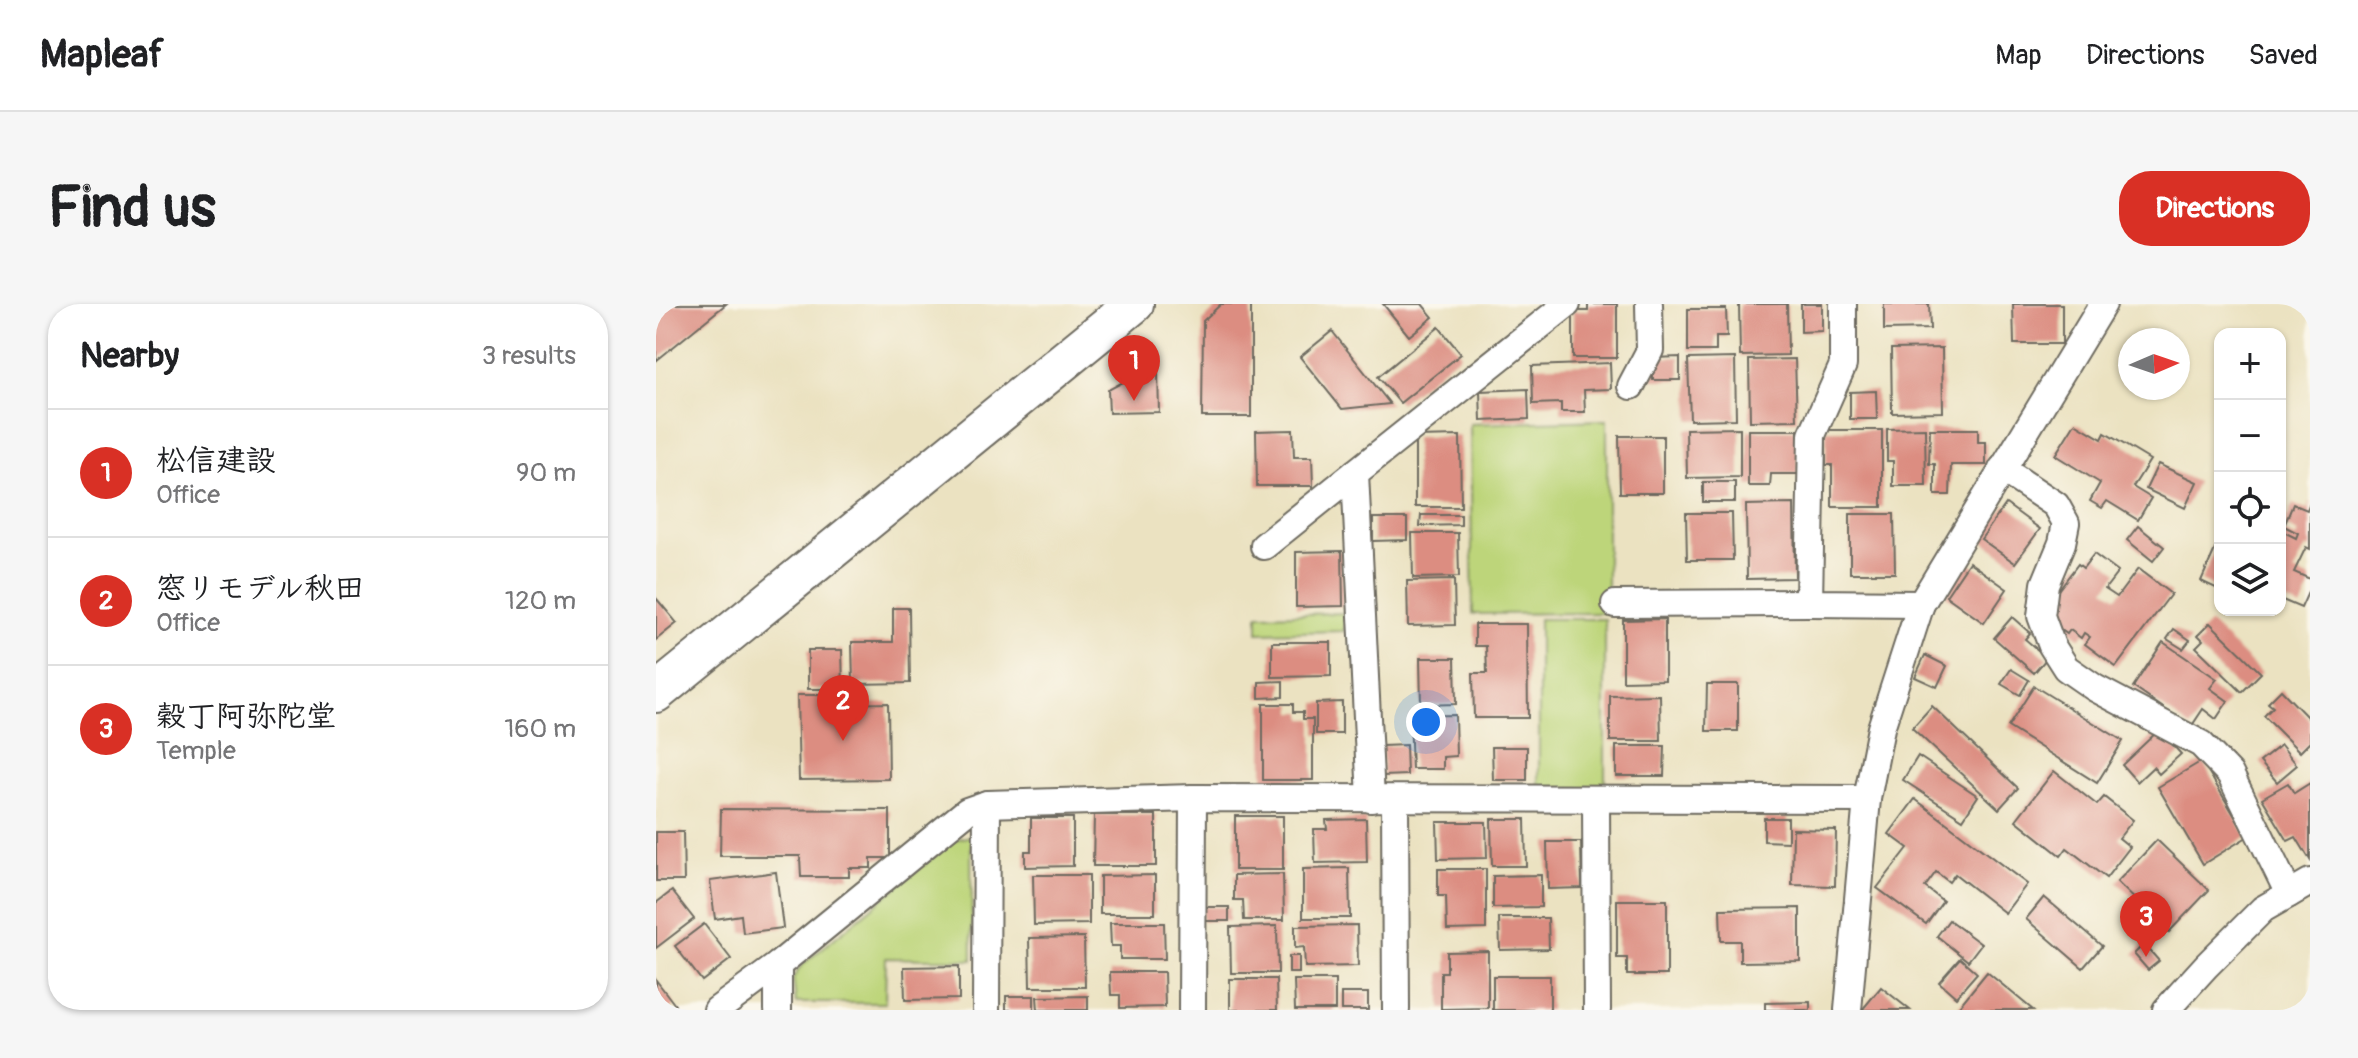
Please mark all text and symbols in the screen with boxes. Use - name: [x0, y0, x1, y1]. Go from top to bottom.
- text: Mapleaf: [40, 31, 164, 79]
- text: Map: [1995, 38, 2042, 73]
- text: Directions: [2086, 38, 2205, 73]
- text: Saved: [2249, 38, 2318, 73]
- button: Directions: [2119, 171, 2310, 246]
- text: Find us: [48, 174, 216, 243]
- north arrow: [2118, 328, 2190, 400]
- map controls: [2214, 328, 2286, 616]
- button: +: [2214, 328, 2286, 400]
- text: Nearby: [80, 335, 179, 378]
- pin: 1: [1108, 335, 1160, 401]
- text: 3 results: [482, 340, 576, 372]
- button: −: [2214, 400, 2286, 472]
- text: 松信建設: [156, 442, 276, 479]
- text: 1: [101, 457, 111, 489]
- text: 90 m: [516, 457, 576, 489]
- button: locate: [2214, 472, 2286, 544]
- text: Office: [156, 479, 220, 511]
- button: layers: [2214, 544, 2286, 616]
- text: 窓リモデル秋田: [156, 570, 364, 607]
- text: 2: [99, 585, 113, 617]
- text: 120 m: [505, 585, 576, 617]
- text: Office: [156, 607, 220, 639]
- pin: 2: [817, 675, 869, 741]
- text: 穀丁阿弥陀堂: [156, 698, 336, 735]
- your location: [1406, 702, 1446, 742]
- text: 3: [99, 713, 113, 745]
- text: 160 m: [504, 713, 576, 745]
- text: Temple: [156, 735, 236, 767]
- pin: 3: [2120, 891, 2172, 957]

